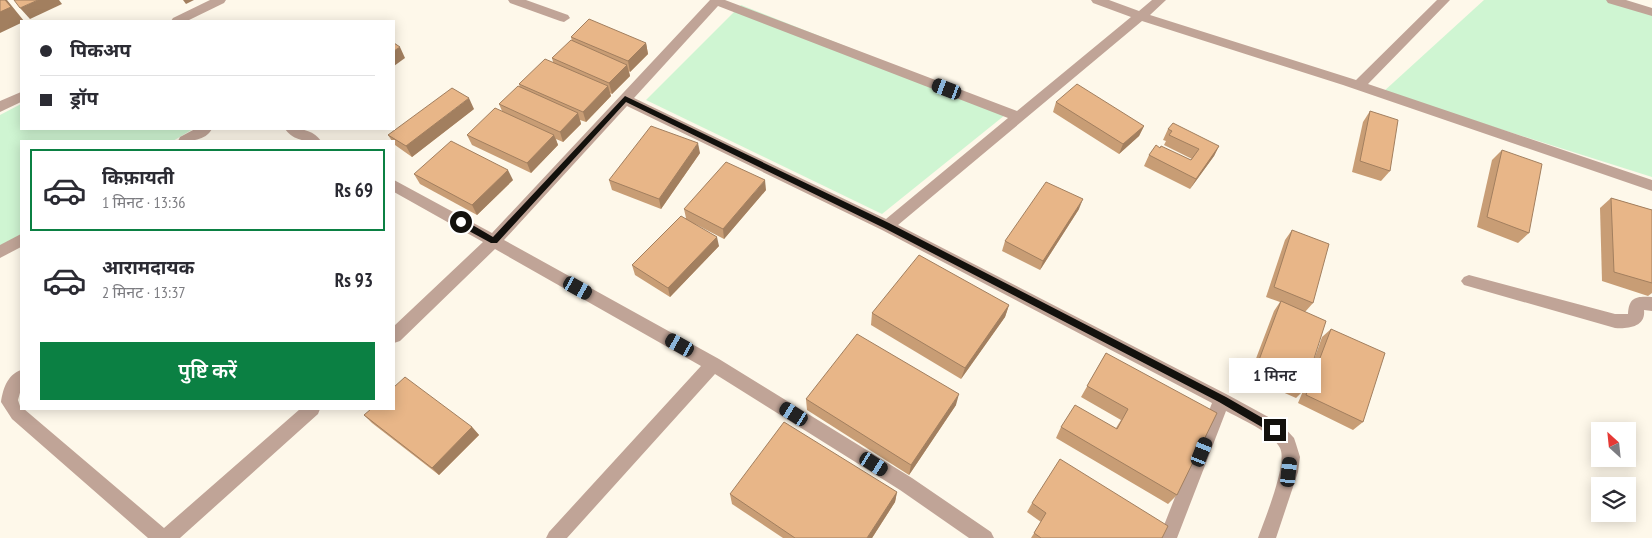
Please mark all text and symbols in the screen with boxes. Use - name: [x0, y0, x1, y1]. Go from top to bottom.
- text: पिकअप: [70, 38, 131, 62]
- car: [930, 77, 963, 101]
- text: ड्रॉप: [70, 86, 98, 110]
- text: किफ़ायती: [102, 165, 174, 189]
- icon: car: [42, 168, 87, 213]
- text: Rs 69: [335, 178, 373, 202]
- text: 1 मिनट · 13:36: [102, 192, 186, 212]
- route start: [450, 211, 472, 233]
- text: आरामदायक: [102, 255, 194, 279]
- icon: car: [42, 258, 87, 303]
- text: Rs 93: [335, 268, 373, 292]
- car: [561, 274, 594, 302]
- text: 2 मिनट · 13:37: [102, 282, 186, 302]
- car: [663, 331, 696, 359]
- button: पुष्टि करें: [40, 342, 375, 400]
- callout: 1 मिनट: [1229, 358, 1321, 392]
- text: 1 मिनट: [1253, 365, 1297, 385]
- car: [777, 400, 810, 428]
- route end: [1264, 419, 1286, 441]
- north arrow: [1591, 422, 1636, 468]
- map controls: [1591, 422, 1636, 522]
- car: [1189, 435, 1214, 469]
- car: [857, 450, 890, 478]
- car: [1279, 456, 1298, 488]
- button: layers: [1591, 477, 1636, 522]

